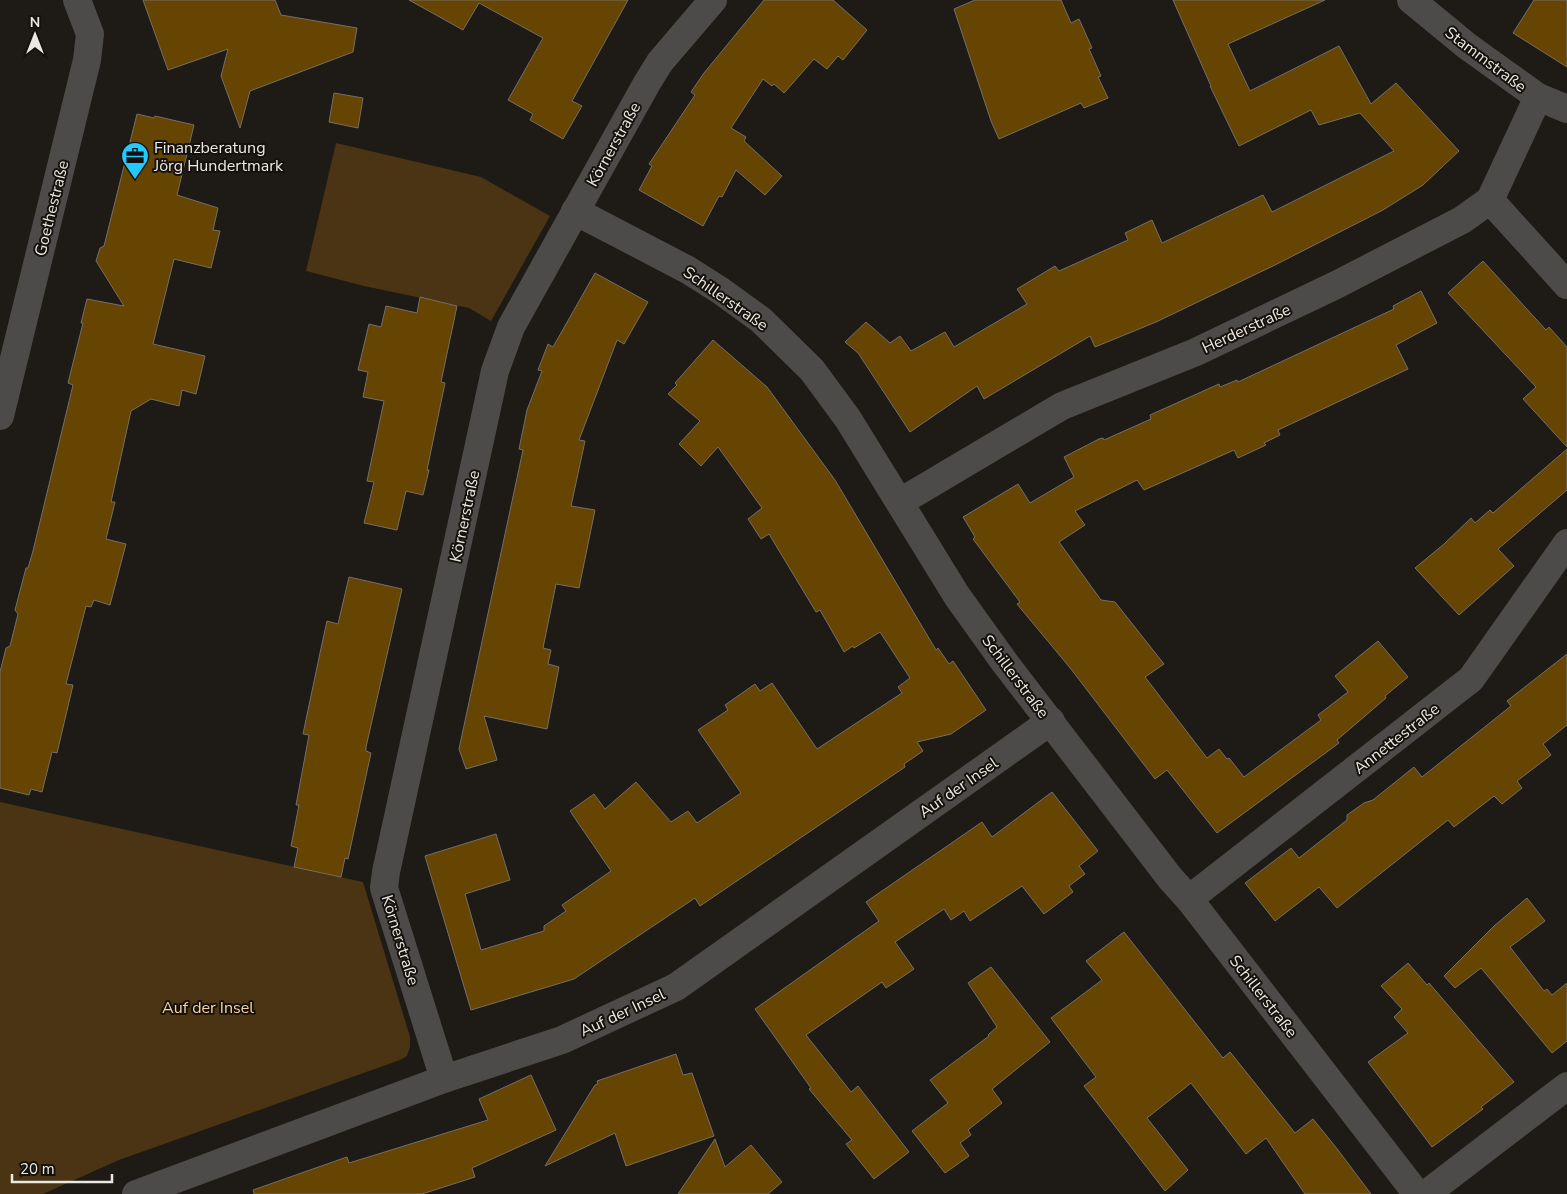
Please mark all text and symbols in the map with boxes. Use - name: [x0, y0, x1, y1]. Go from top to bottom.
- north arrow: [10, 10, 60, 60]
- text: N: [30, 13, 40, 32]
- street label: Stammstraße: [1440, 22, 1531, 98]
- street label: Körnerstraße: [582, 98, 646, 191]
- place label: Finanzberatung Jörg Hundertmark: [153, 137, 284, 177]
- office icon: Finanzberatung Jörg Hundertmark: [120, 141, 150, 180]
- street label: Goethestraße: [29, 158, 74, 258]
- street label: Schillerstraße: [678, 261, 772, 336]
- street label: Herderstraße: [1198, 299, 1294, 359]
- street label: Körnerstraße: [445, 468, 485, 564]
- street label: Schillerstraße: [977, 630, 1054, 723]
- street label: Annettestraße: [1349, 698, 1444, 779]
- street label: Auf der Insel: [915, 752, 1003, 823]
- street label: Körnerstraße: [376, 892, 424, 988]
- street label: Schillerstraße: [1224, 951, 1302, 1043]
- street label: Auf der Insel: [576, 983, 669, 1042]
- park label: Auf der Insel: [162, 997, 254, 1019]
- scale bar: [12, 1152, 112, 1184]
- text: 20 m: [20, 1159, 55, 1179]

